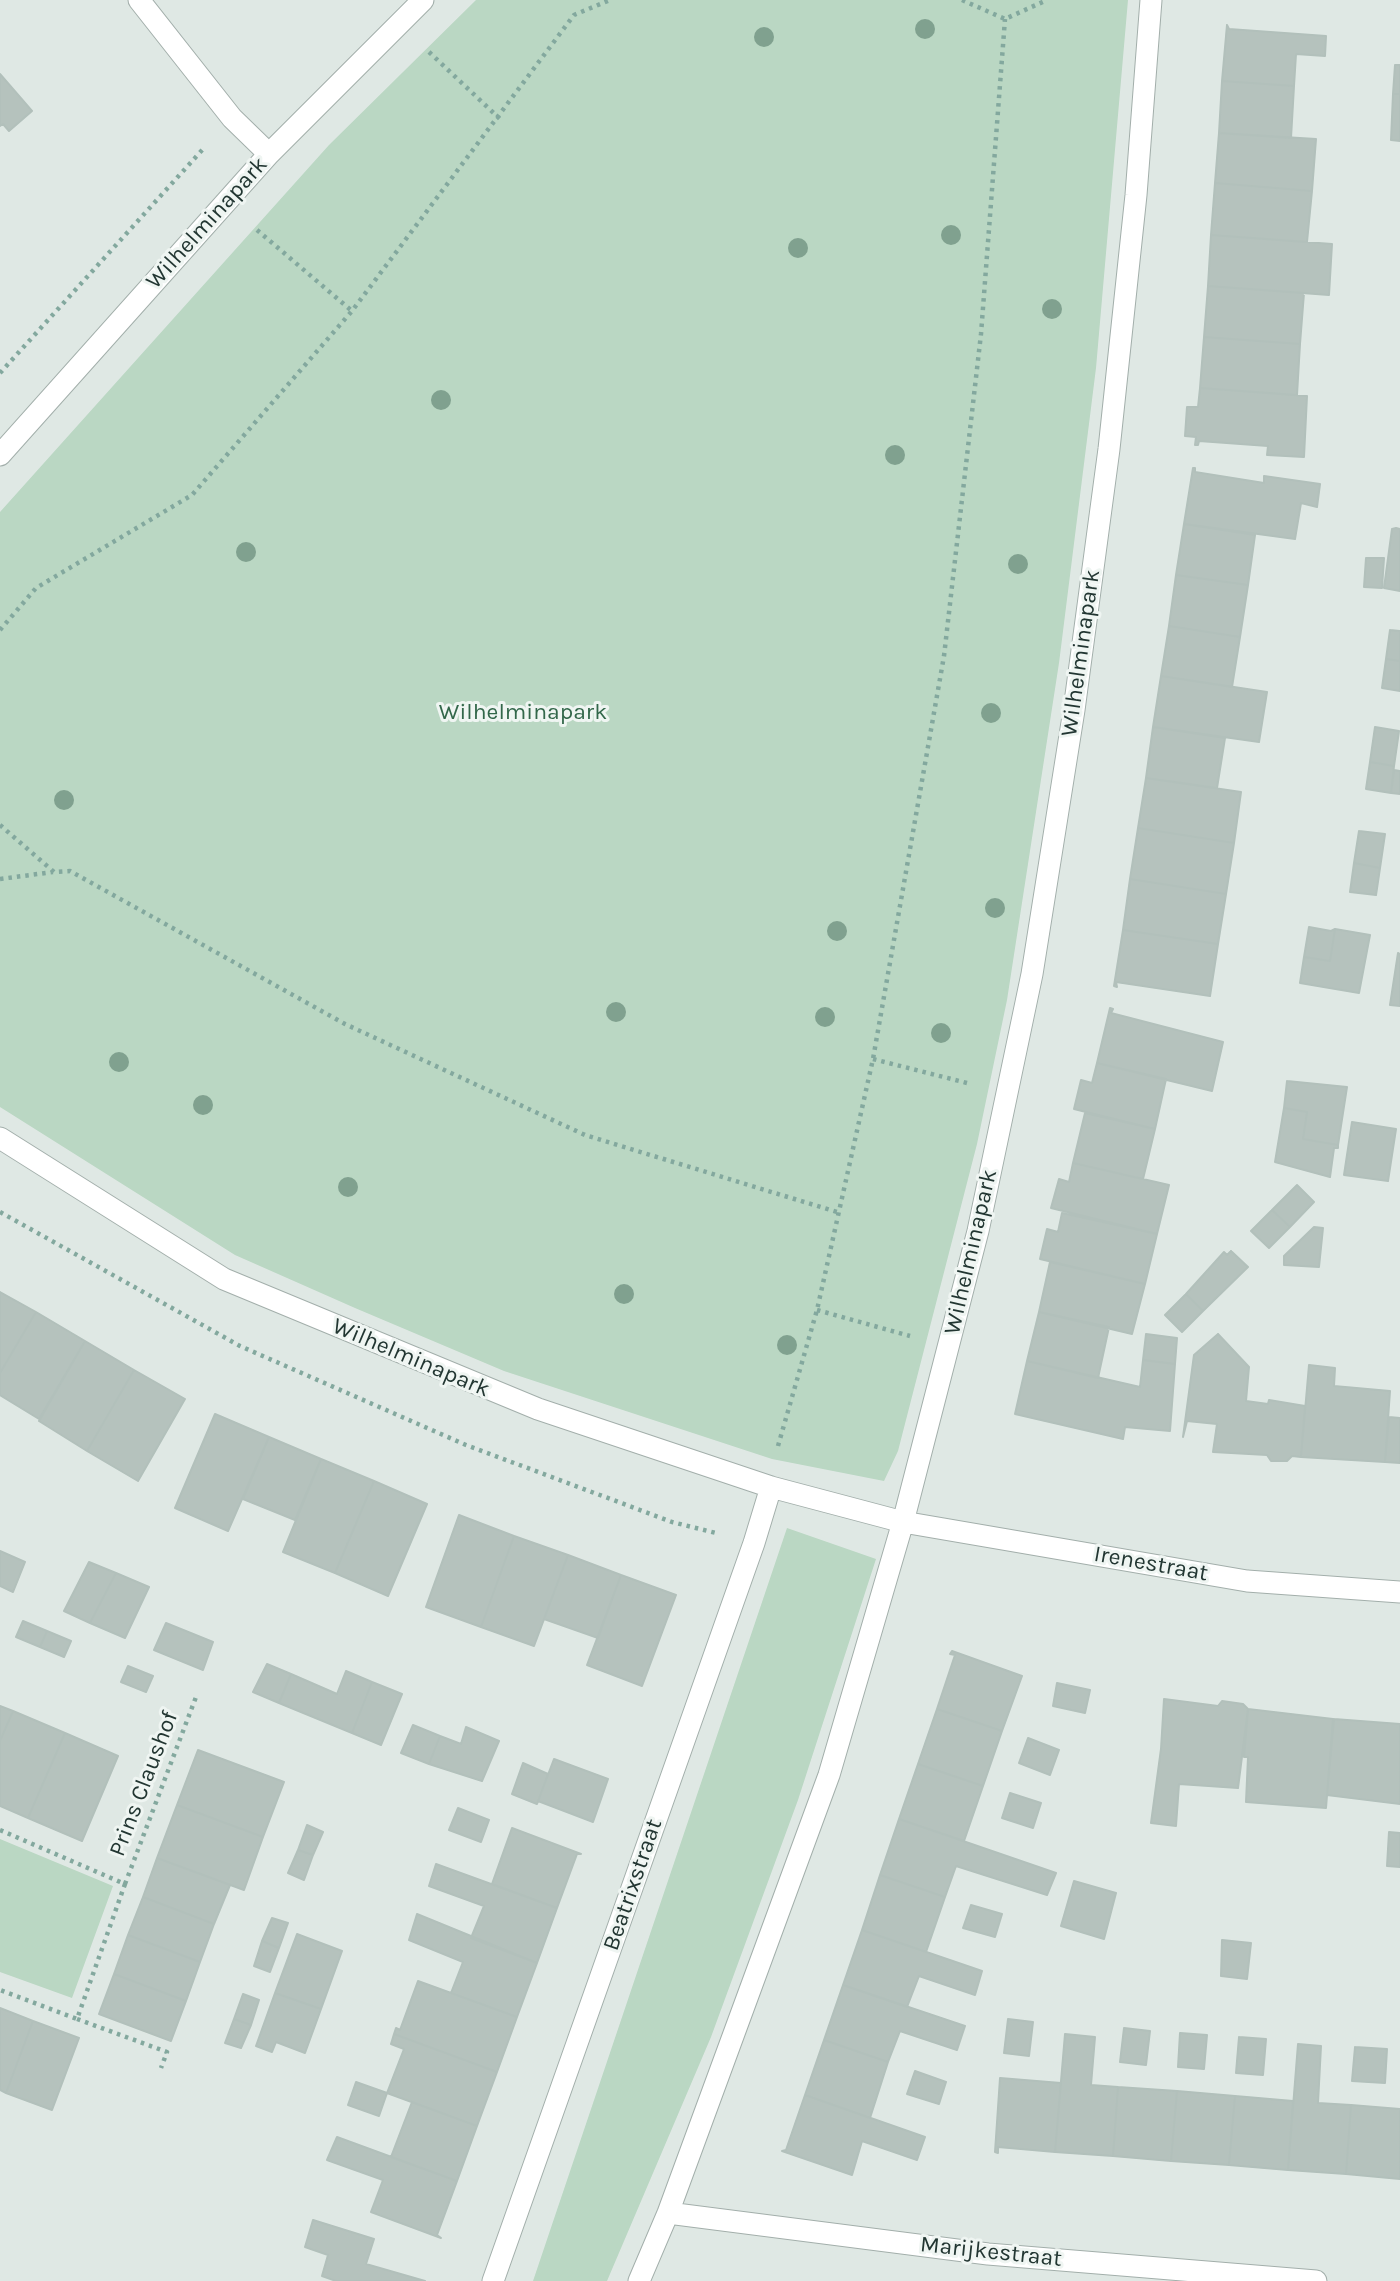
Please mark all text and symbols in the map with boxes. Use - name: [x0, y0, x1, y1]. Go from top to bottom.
- street label: Wilhelminapark: [140, 151, 274, 295]
- street label: Wilhelminapark: [1056, 568, 1106, 738]
- park label: Wilhelminapark: [439, 698, 607, 726]
- street label: Wilhelminapark: [939, 1167, 1003, 1337]
- street label: Wilhelminapark: [328, 1312, 494, 1404]
- street label: Irenestraat: [1092, 1540, 1210, 1588]
- street label: Prins Claushof: [104, 1708, 184, 1860]
- street label: Beatrixstraat: [598, 1816, 668, 1954]
- street label: Marijkestraat: [919, 2231, 1063, 2273]

